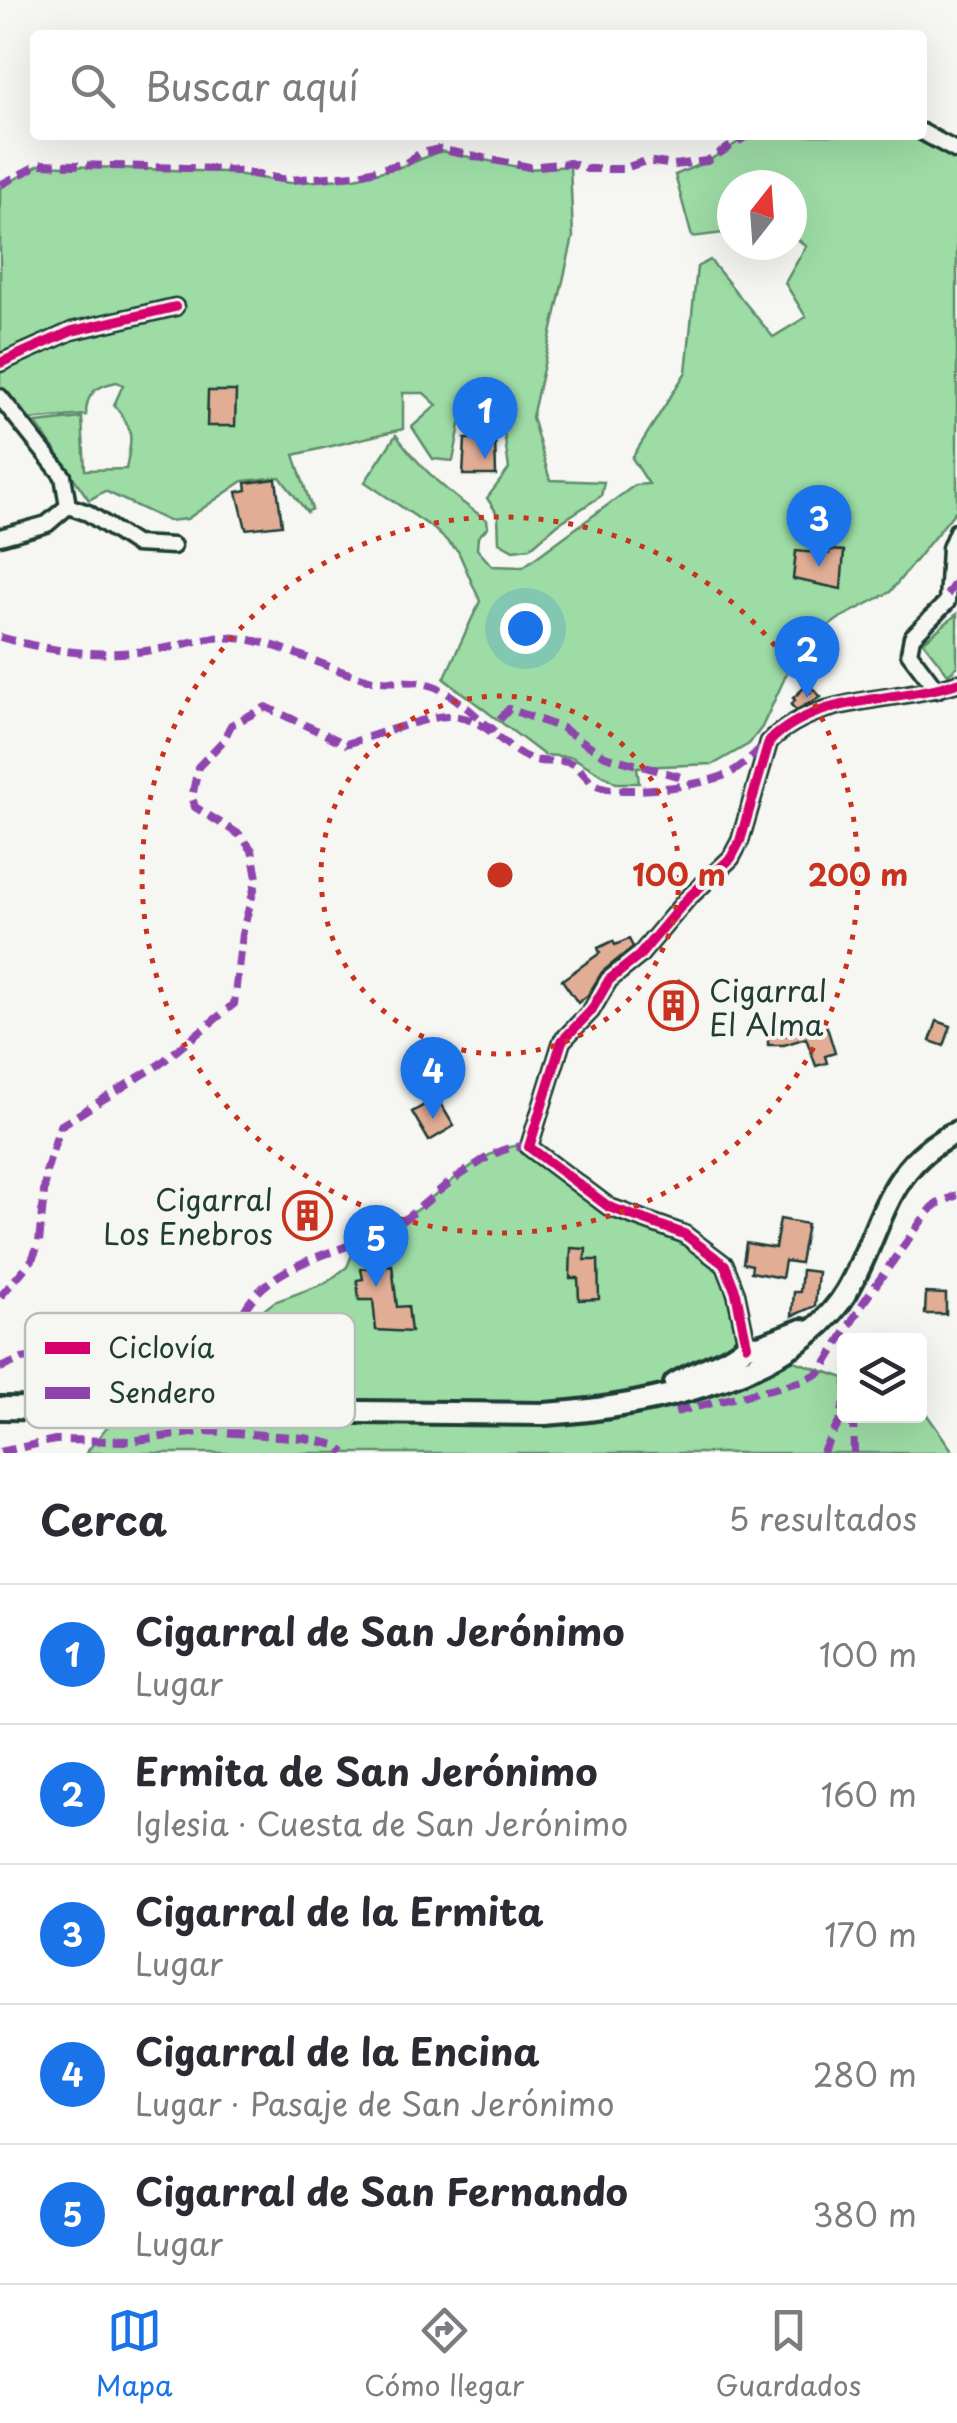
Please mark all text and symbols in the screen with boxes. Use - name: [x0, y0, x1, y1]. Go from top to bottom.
- search box: [30, 30, 927, 140]
- text: Buscar aquí: [145, 57, 359, 114]
- icon: search: [65, 58, 120, 113]
- north arrow: [717, 170, 807, 260]
- pin: 1: [452, 376, 518, 459]
- pin: 3: [786, 484, 852, 567]
- your location: [500, 603, 551, 654]
- pin: 2: [774, 616, 840, 698]
- text: 100 m: [632, 851, 726, 896]
- text: 200 m: [808, 851, 908, 896]
- centre of rings: [482, 857, 518, 893]
- place label: Cigarral El Alma: [709, 967, 827, 1046]
- building icon: Cigarral El Alma: [648, 980, 700, 1032]
- pin: 4: [400, 1036, 466, 1119]
- place label: Cigarral Los Enebros: [103, 1176, 273, 1255]
- building icon: Cigarral Los Enebros: [282, 1189, 334, 1241]
- pin: 5: [344, 1204, 408, 1287]
- legend: [25, 1313, 355, 1428]
- text: Ciclovía: [108, 1325, 215, 1368]
- map controls: [837, 1333, 927, 1423]
- button: layers: [837, 1333, 927, 1423]
- text: Sendero: [108, 1370, 216, 1413]
- text: Cerca: [40, 1487, 167, 1550]
- text: 5 resultados: [728, 1494, 917, 1542]
- text: Cigarral de San Jerónimo: [135, 1602, 624, 1659]
- text: 1: [65, 1630, 80, 1678]
- text: 100 m: [819, 1630, 917, 1678]
- text: Lugar: [135, 1659, 223, 1707]
- text: Ermita de San Jerónimo: [135, 1742, 598, 1799]
- text: 2: [61, 1770, 84, 1818]
- text: 160 m: [821, 1770, 917, 1818]
- text: Iglesia · Cuesta de San Jerónimo: [135, 1799, 628, 1847]
- text: Cigarral de la Ermita: [135, 1882, 544, 1939]
- text: 3: [62, 1910, 83, 1958]
- text: 170 m: [824, 1910, 917, 1958]
- text: Lugar: [135, 1939, 223, 1987]
- text: Cigarral de la Encina: [135, 2022, 540, 2079]
- text: 4: [62, 2050, 83, 2098]
- text: 280 m: [813, 2050, 917, 2098]
- text: Lugar · Pasaje de San Jerónimo: [135, 2079, 614, 2127]
- text: Cigarral de San Fernando: [135, 2162, 628, 2219]
- text: 5: [62, 2190, 83, 2238]
- text: 380 m: [812, 2190, 917, 2238]
- text: Lugar: [135, 2219, 223, 2267]
- tab: Mapa: [96, 2303, 173, 2406]
- tab: Cómo llegar: [364, 2303, 524, 2406]
- tab: Guardados: [716, 2303, 861, 2406]

